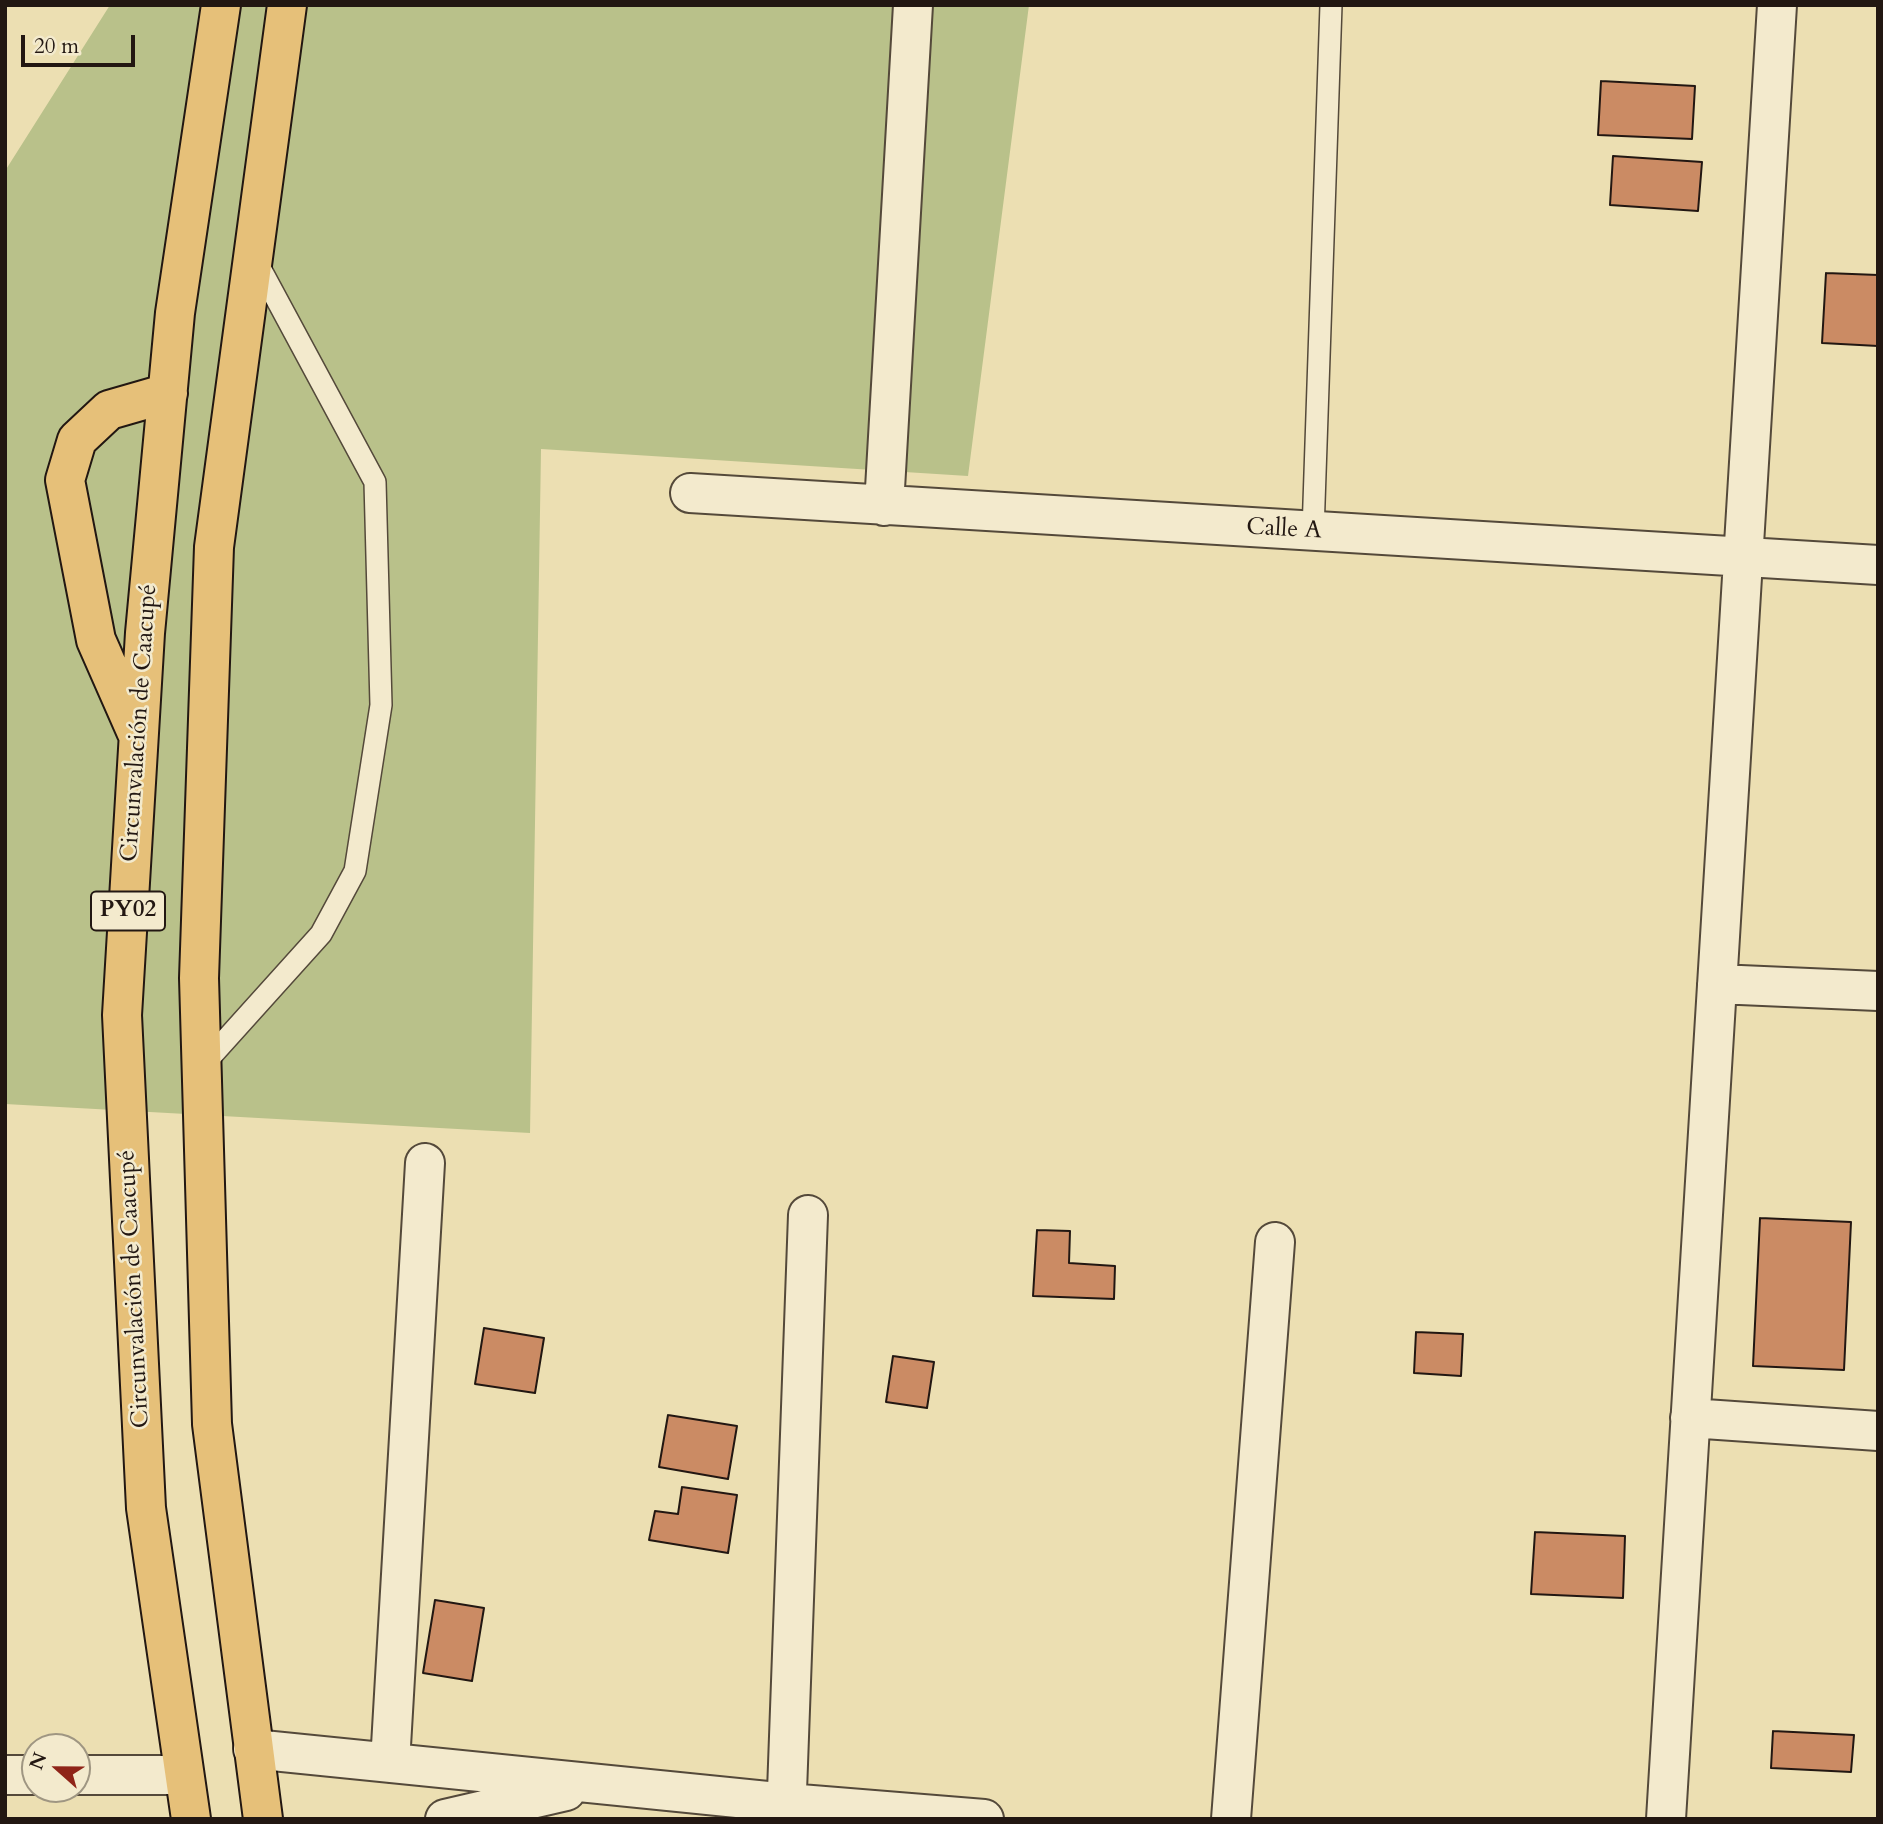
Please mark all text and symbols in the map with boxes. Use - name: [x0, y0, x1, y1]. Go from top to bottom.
- scale bar: [24, 21, 138, 65]
- text: 20 m: [34, 32, 79, 61]
- street label: Calle A: [1246, 514, 1322, 546]
- street label: Circunvalación de Caacupé: [116, 583, 164, 863]
- road number: PY02: [91, 891, 165, 930]
- street label: Circunvalación de Caacupé: [113, 1149, 157, 1429]
- north arrow: [21, 1733, 91, 1803]
- text: N: [23, 1749, 53, 1774]

